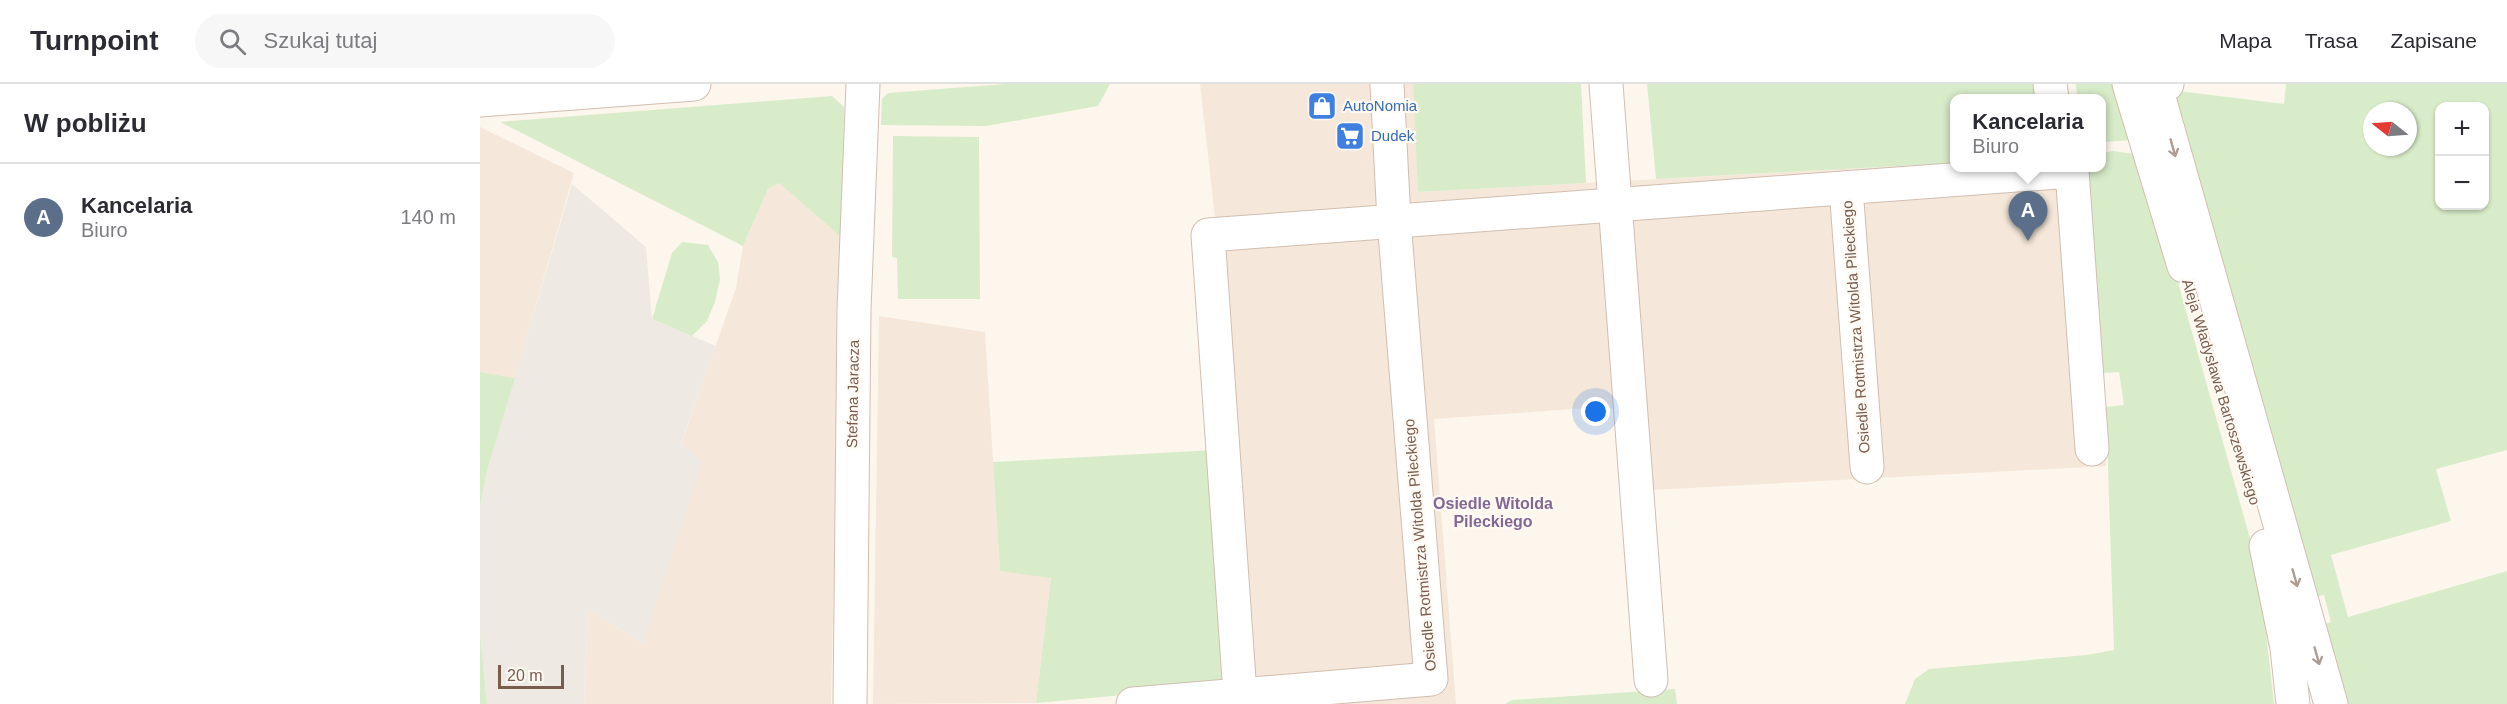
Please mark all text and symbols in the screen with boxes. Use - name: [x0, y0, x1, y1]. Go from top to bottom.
- search box: [195, 14, 615, 68]
- text: Turnpoint: [30, 25, 159, 56]
- icon: search: [216, 25, 249, 58]
- text: Szukaj tutaj: [264, 28, 377, 53]
- text: Mapa: [2219, 29, 2272, 52]
- text: Trasa: [2305, 29, 2358, 52]
- text: Zapisane: [2391, 29, 2477, 52]
- shop icon: AutoNomia: [1306, 90, 1338, 122]
- popup: [1950, 94, 2106, 172]
- place label: AutoNomia: [1343, 97, 1418, 114]
- north arrow: [2363, 102, 2417, 156]
- map controls: [2435, 102, 2489, 210]
- button: +: [2435, 102, 2489, 156]
- text: W pobliżu: [24, 108, 147, 138]
- text: Kancelaria: [1972, 109, 2084, 134]
- supermarket icon: Dudek: [1334, 120, 1366, 152]
- place label: Dudek: [1371, 127, 1415, 144]
- text: Biuro: [1972, 135, 2019, 157]
- one-way arrow: [2168, 138, 2179, 157]
- button: −: [2435, 156, 2489, 210]
- pin: A: [2008, 192, 2048, 241]
- text: Kancelaria: [81, 193, 192, 218]
- street label: Osiedle Rotmistrza Witolda Pileckiego: [1838, 200, 1873, 454]
- text: A: [36, 206, 51, 228]
- text: 140 m: [400, 206, 456, 228]
- text: Biuro: [81, 219, 128, 241]
- street label: Aleja Władysława Bartoszewskiego: [2179, 277, 2264, 507]
- street label: Stefana Jaracza: [843, 339, 862, 448]
- your location: [1581, 397, 1610, 426]
- street label: Osiedle Rotmistrza Witolda Pileckiego: [1400, 418, 1439, 672]
- district label: Osiedle Witolda Pileckiego: [1433, 495, 1553, 530]
- one-way arrow: [2290, 568, 2301, 587]
- one-way arrow: [2312, 646, 2324, 665]
- scale bar: [498, 662, 564, 690]
- text: 20 m: [507, 667, 543, 684]

